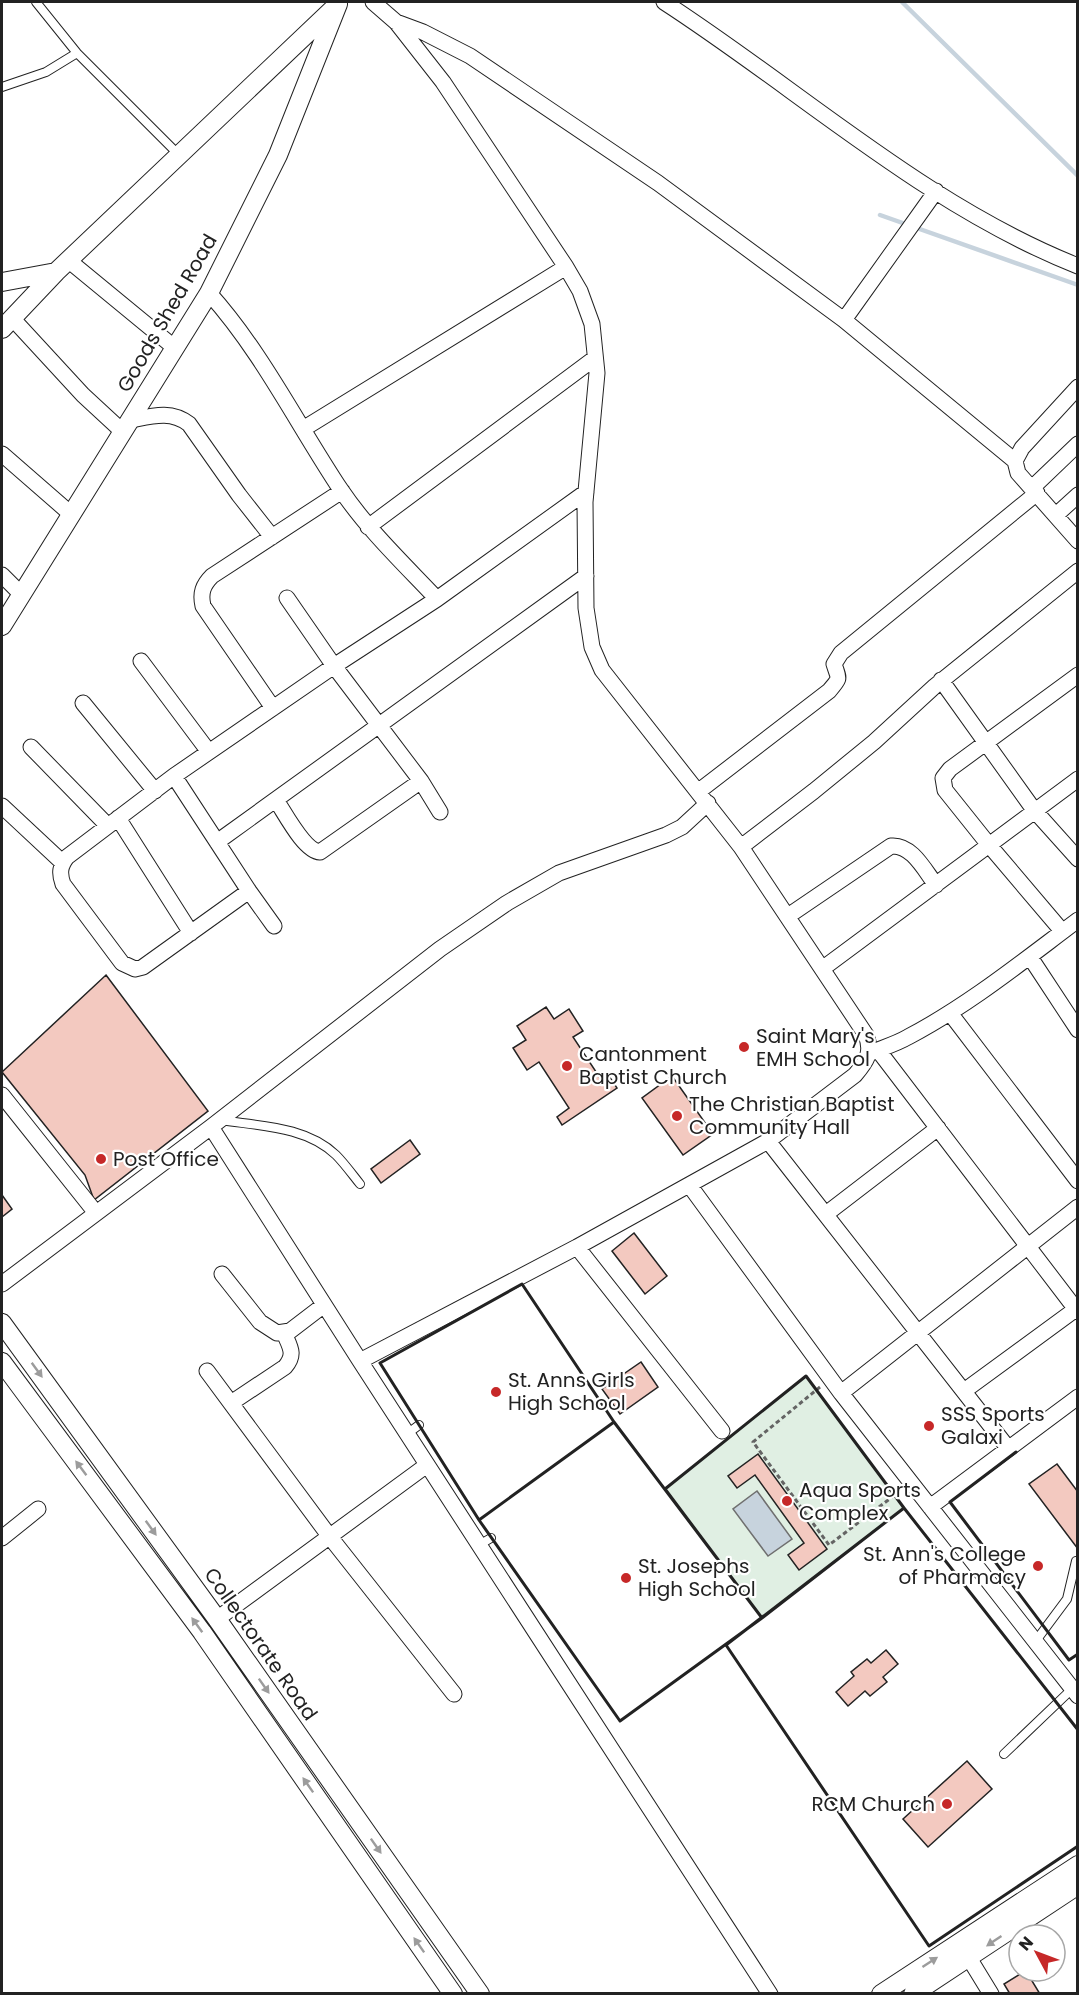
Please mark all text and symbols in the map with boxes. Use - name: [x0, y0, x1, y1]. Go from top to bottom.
- street label: Goods Shed Road: [110, 229, 224, 397]
- place label: Saint Mary's EMH School: [756, 1022, 875, 1073]
- place label: Cantonment Baptist Church: [579, 1040, 727, 1091]
- marker: Saint Mary's EMH School: [737, 1040, 751, 1054]
- marker: Cantonment Baptist Church: [560, 1059, 574, 1073]
- place label: The Christian Baptist Community Hall: [689, 1090, 895, 1141]
- marker: The Christian Baptist Community Hall: [670, 1109, 684, 1123]
- place label: Post Office: [113, 1145, 219, 1173]
- marker: Post Office: [94, 1152, 108, 1166]
- one-way arrow: [31, 1361, 43, 1377]
- place label: St. Anns Girls High School: [508, 1366, 635, 1417]
- marker: St. Anns Girls High School: [489, 1385, 503, 1399]
- place label: SSS Sports Galaxi: [941, 1400, 1045, 1451]
- marker: SSS Sports Galaxi: [922, 1419, 936, 1433]
- one-way arrow: [75, 1460, 88, 1476]
- place label: Aqua Sports Complex: [799, 1476, 921, 1527]
- marker: Aqua Sports Complex: [780, 1494, 794, 1508]
- one-way arrow: [145, 1519, 157, 1535]
- place label: St. Ann's College of Pharmacy: [863, 1540, 1026, 1591]
- place label: St. Josephs High School: [638, 1552, 756, 1603]
- marker: St. Ann's College of Pharmacy: [1031, 1559, 1045, 1573]
- street label: Collectorate Road: [198, 1562, 324, 1726]
- marker: St. Josephs High School: [619, 1571, 633, 1585]
- one-way arrow: [191, 1617, 203, 1633]
- one-way arrow: [258, 1678, 270, 1694]
- one-way arrow: [303, 1777, 314, 1793]
- place label: RCM Church: [811, 1790, 935, 1818]
- marker: RCM Church: [940, 1797, 954, 1811]
- one-way arrow: [370, 1838, 381, 1854]
- north arrow: [1007, 1923, 1067, 1983]
- text: N: [1013, 1931, 1039, 1956]
- one-way arrow: [986, 1935, 1002, 1946]
- one-way arrow: [413, 1938, 425, 1954]
- one-way arrow: [922, 1957, 938, 1968]

